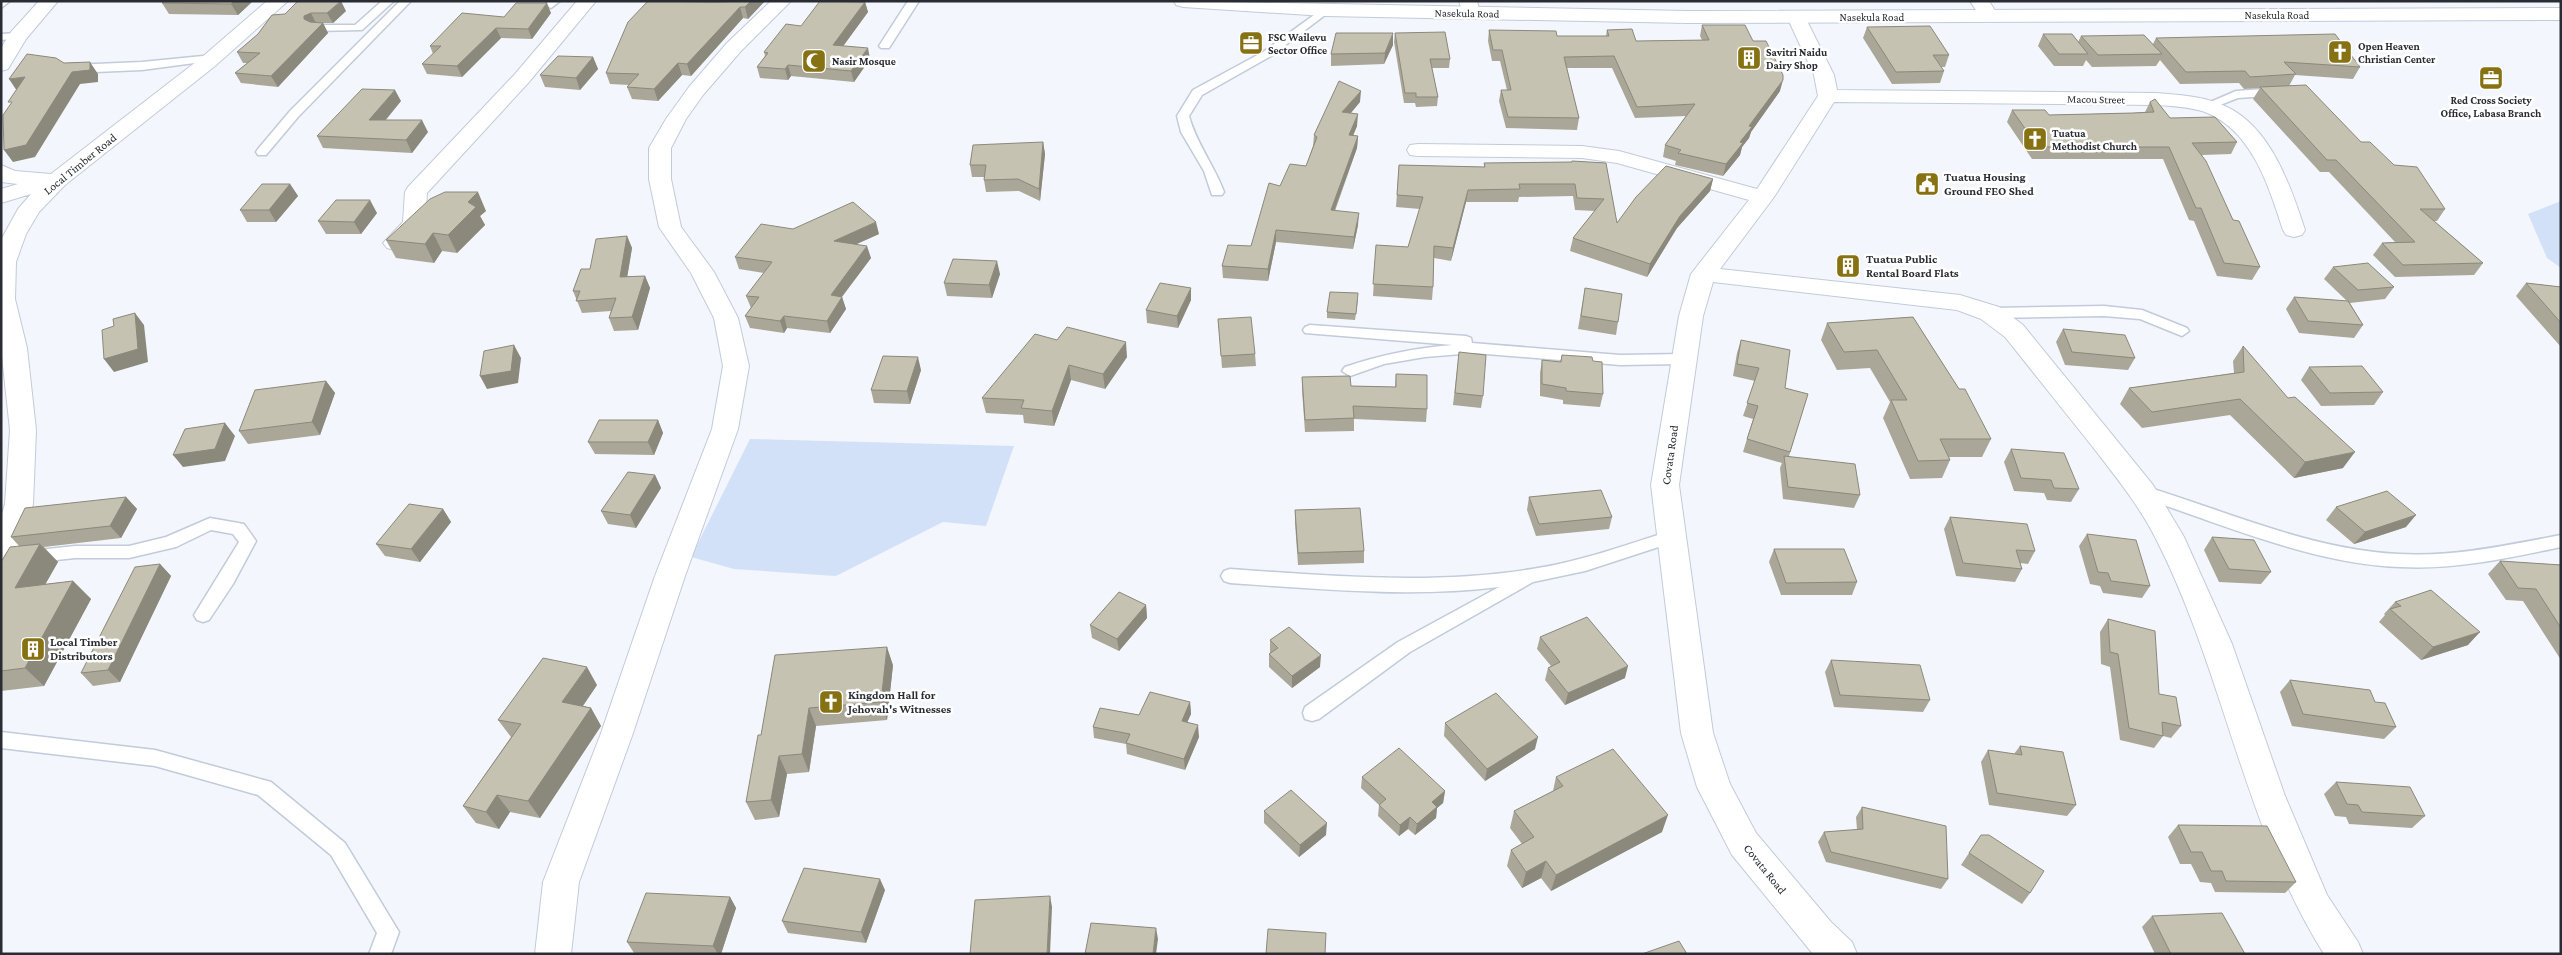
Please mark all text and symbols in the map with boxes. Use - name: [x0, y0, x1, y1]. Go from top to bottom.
- street label: Nasekula Road: [1435, 6, 1500, 20]
- street label: Nasekula Road: [2245, 9, 2310, 21]
- street label: Nasekula Road: [1840, 11, 1905, 23]
- office icon: FSC Wailevu Sector Office: [1238, 30, 1264, 56]
- place label: FSC Wailevu Sector Office: [1268, 31, 1327, 56]
- church icon: Open Heaven Christian Center: [2327, 39, 2353, 65]
- place label: Open Heaven Christian Center: [2358, 40, 2436, 65]
- building icon: Savitri Naidu Dairy Shop: [1736, 45, 1762, 71]
- place label: Savitri Naidu Dairy Shop: [1766, 46, 1828, 71]
- mosque icon: Nasir Mosque: [801, 48, 827, 74]
- place label: Nasir Mosque: [832, 55, 896, 67]
- office icon: Red Cross Society Office, Labasa Branch: [2478, 65, 2504, 91]
- street label: Macou Street: [2067, 92, 2125, 106]
- place label: Red Cross Society Office, Labasa Branch: [2441, 94, 2542, 120]
- church icon: Tuatua Methodist Church: [2022, 126, 2048, 152]
- place label: Tuatua Methodist Church: [2052, 127, 2138, 152]
- street label: Local Timber Road: [41, 130, 120, 198]
- place label: Tuatua Housing Ground FEO Shed: [1944, 170, 2034, 198]
- public building icon: Tuatua Housing Ground FEO Shed: [1914, 171, 1940, 197]
- place label: Tuatua Public Rental Board Flats: [1866, 252, 1959, 280]
- building icon: Tuatua Public Rental Board Flats: [1835, 253, 1861, 279]
- street label: Covata Road: [1659, 424, 1681, 486]
- place label: Local Timber Distributors: [50, 635, 118, 663]
- building icon: Local Timber Distributors: [20, 636, 46, 662]
- place label: Kingdom Hall for Jehovah's Witnesses: [846, 688, 951, 716]
- church icon: Kingdom Hall for Jehovah's Witnesses: [818, 689, 844, 715]
- street label: Covata Road: [1741, 841, 1790, 897]

